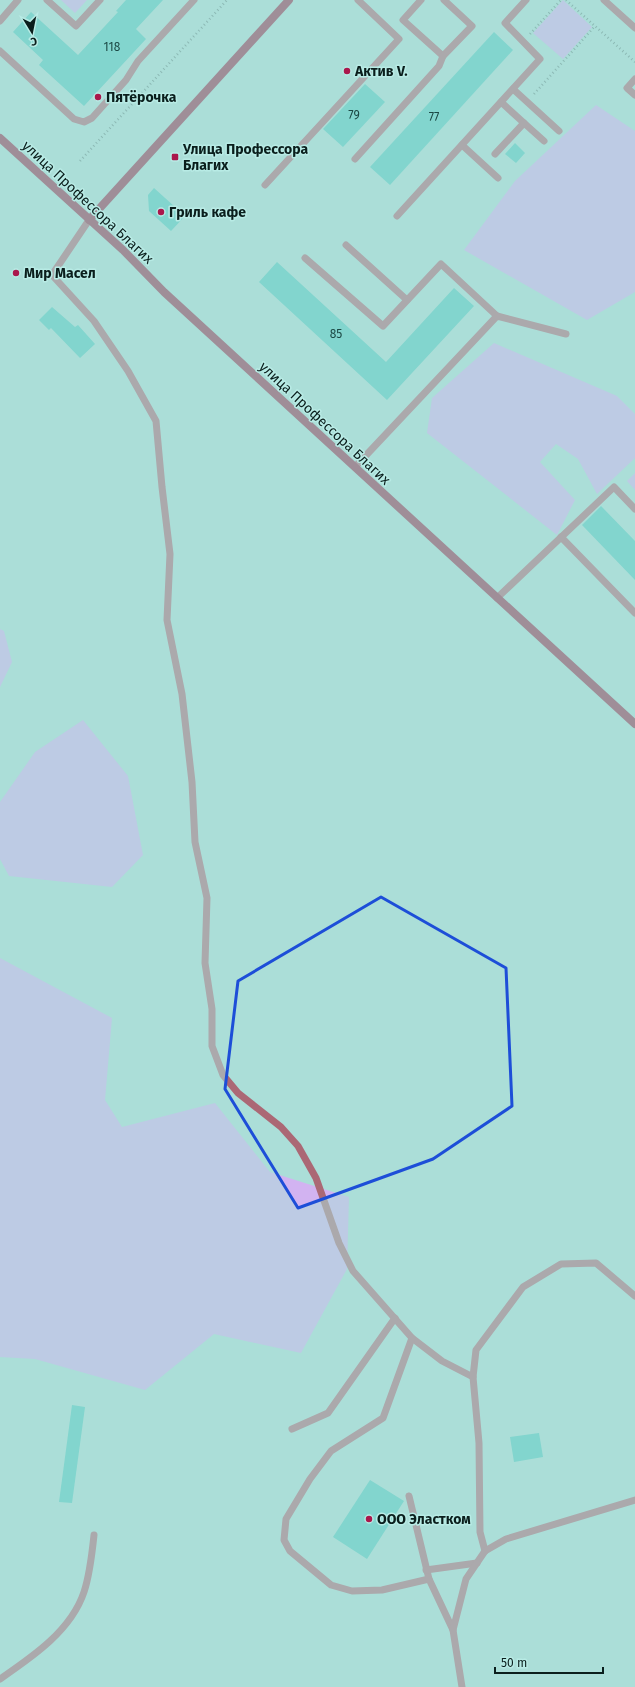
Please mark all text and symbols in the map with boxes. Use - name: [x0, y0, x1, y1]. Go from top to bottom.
- north arrow: [12, 12, 52, 52]
- text: С: [29, 34, 38, 48]
- house number: 118: [104, 40, 121, 54]
- place label: Актив V.: [354, 63, 408, 80]
- marker: Актив V.: [342, 66, 352, 76]
- place label: Пятёрочка: [106, 89, 177, 106]
- marker: Пятёрочка: [93, 92, 103, 102]
- house number: 79: [348, 108, 360, 122]
- house number: 77: [429, 110, 439, 124]
- street label: улица Профессора Благих: [19, 137, 157, 268]
- place label: Улица Профессора Благих: [182, 141, 308, 174]
- marker: Улица Профессора Благих: [170, 152, 180, 162]
- place label: Гриль кафе: [169, 204, 246, 221]
- marker: Гриль кафе: [156, 207, 166, 217]
- place label: Мир Масел: [24, 265, 96, 282]
- marker: Мир Масел: [11, 268, 21, 278]
- house number: 85: [330, 327, 342, 341]
- street label: улица Профессора Благих: [256, 358, 394, 489]
- place label: ООО Эластком: [377, 1511, 471, 1528]
- marker: ООО Эластком: [364, 1514, 374, 1524]
- scale bar: [495, 1649, 603, 1675]
- text: 50 m: [501, 1656, 527, 1670]

